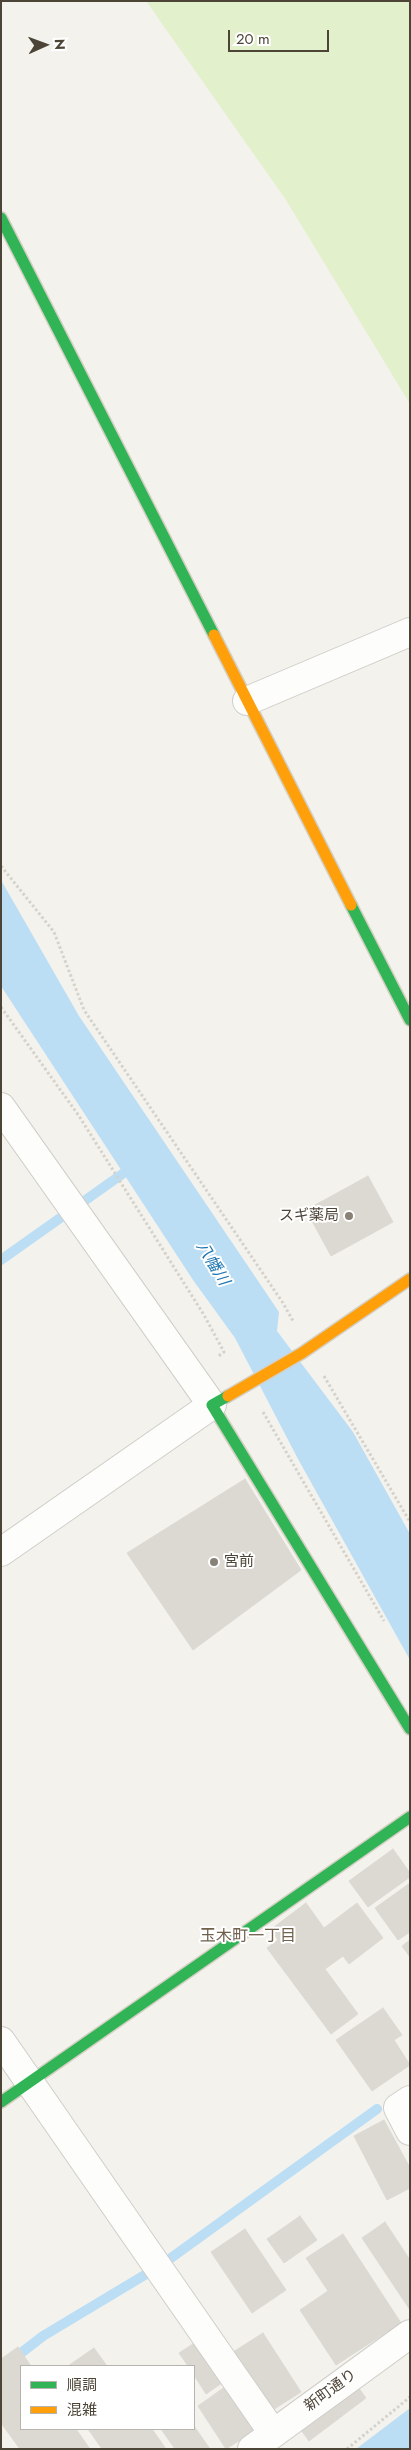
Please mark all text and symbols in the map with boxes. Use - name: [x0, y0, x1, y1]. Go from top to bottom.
- north arrow: [20, 20, 70, 70]
- scale bar: [231, 20, 332, 52]
- text: 20 m: [236, 28, 270, 50]
- text: N: [50, 39, 70, 50]
- place label: スギ薬局: [279, 1207, 339, 1225]
- marker: スギ薬局: [343, 1210, 355, 1222]
- water label: 八幡川: [191, 1238, 233, 1290]
- place label: 宮前: [224, 1553, 254, 1571]
- marker: 宮前: [208, 1556, 220, 1568]
- district label: 玉木町一丁目: [200, 1927, 296, 1947]
- legend: [20, 2365, 195, 2430]
- street label: 新町通り: [301, 2366, 361, 2416]
- text: 順調: [67, 2374, 97, 2396]
- text: 混雑: [67, 2399, 97, 2421]

